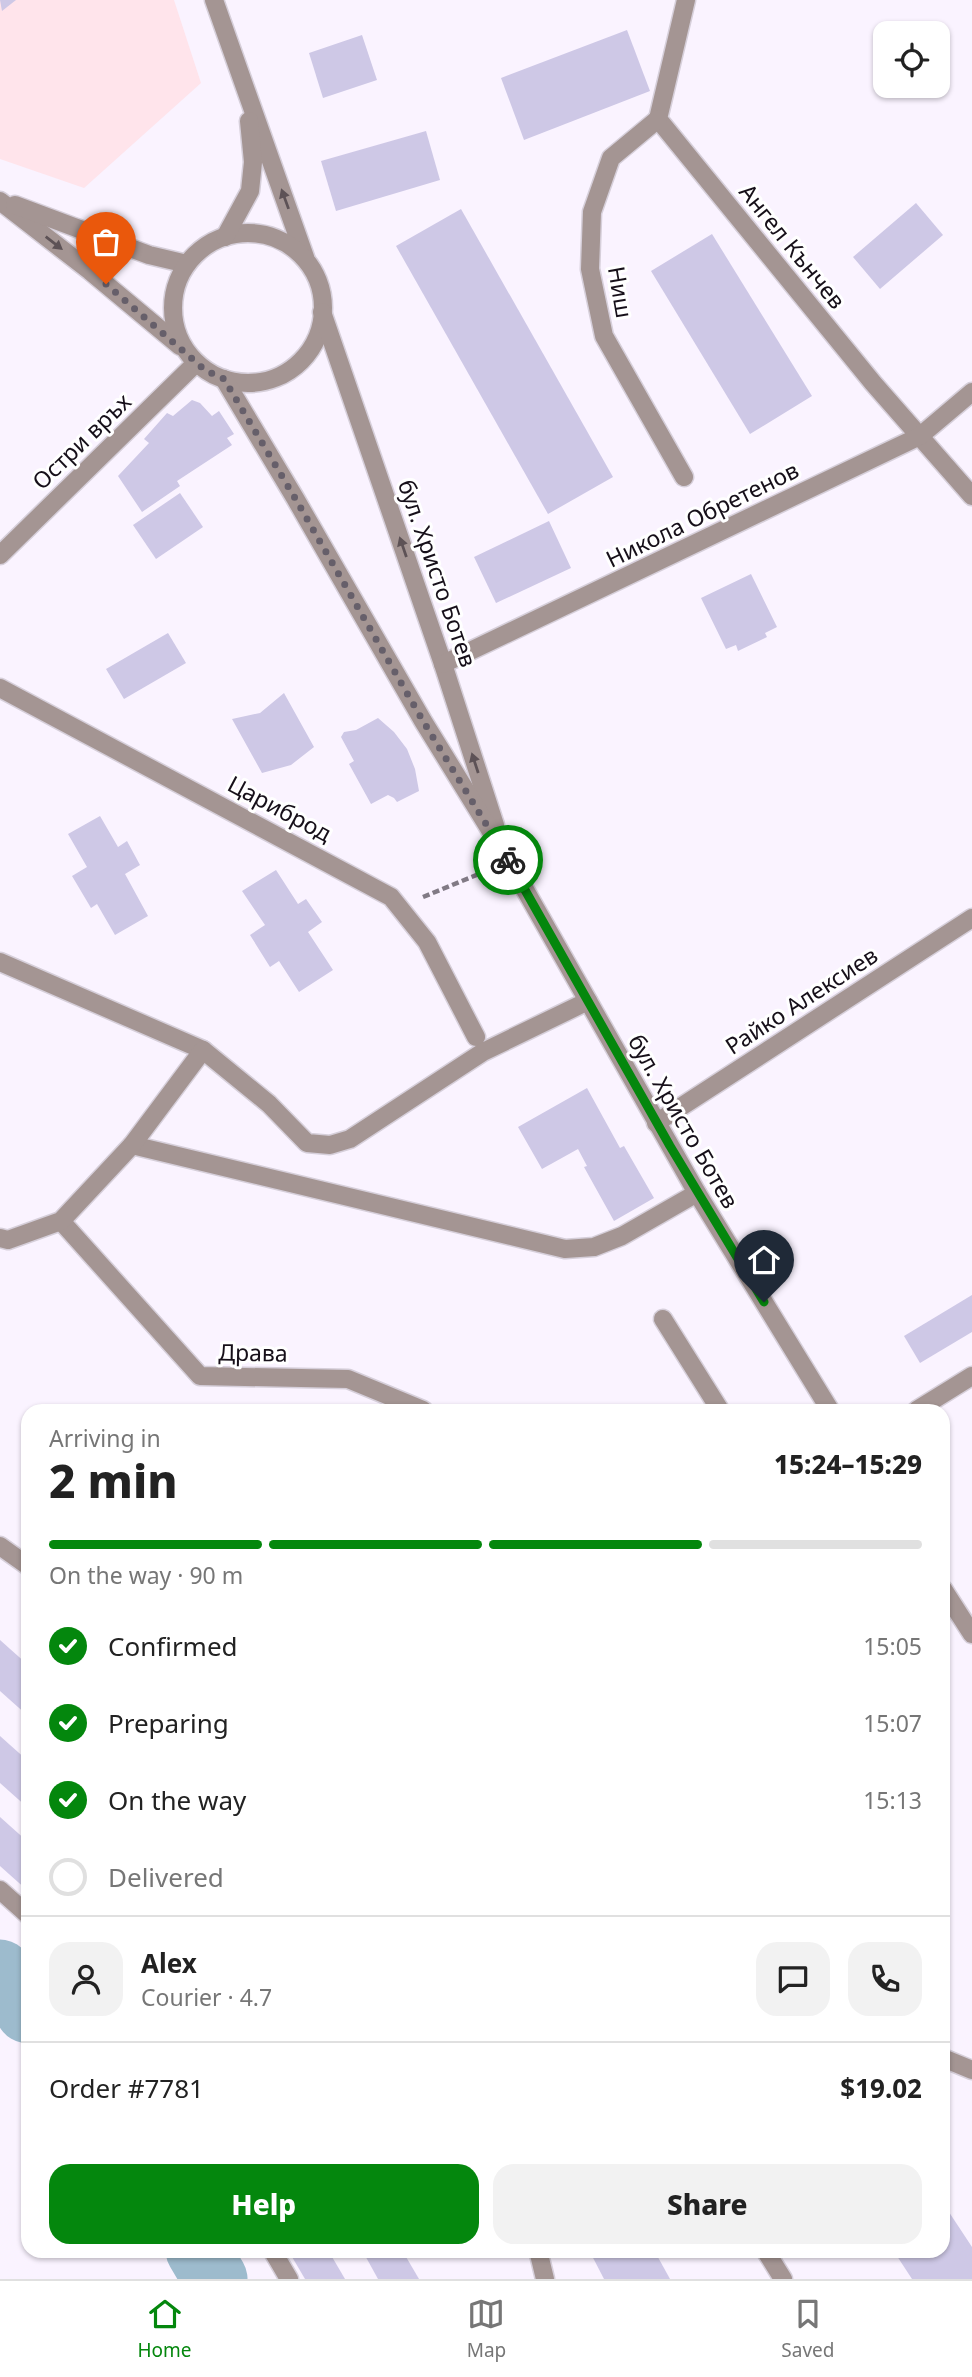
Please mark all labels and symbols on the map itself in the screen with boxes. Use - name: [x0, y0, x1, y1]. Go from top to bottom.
- street label: Ангел Кънчев: [733, 177, 853, 315]
- one-way arrow: [279, 188, 290, 209]
- pin: [76, 212, 136, 284]
- one-way arrow: [45, 236, 63, 250]
- street label: Ниш: [601, 264, 641, 320]
- street label: Остри връх: [25, 386, 138, 496]
- street label: Никола Обретенов: [600, 453, 804, 575]
- street label: бул. Христо Ботев: [391, 475, 485, 671]
- one-way arrow: [397, 537, 408, 558]
- one-way arrow: [469, 752, 480, 773]
- street label: Цариброд: [223, 767, 338, 849]
- courier: [473, 825, 543, 895]
- street label: Райко Алексиев: [719, 939, 883, 1061]
- street label: бул. Христо Ботев: [621, 1028, 747, 1214]
- pin: [734, 1230, 794, 1302]
- street label: Драва: [218, 1335, 288, 1369]

